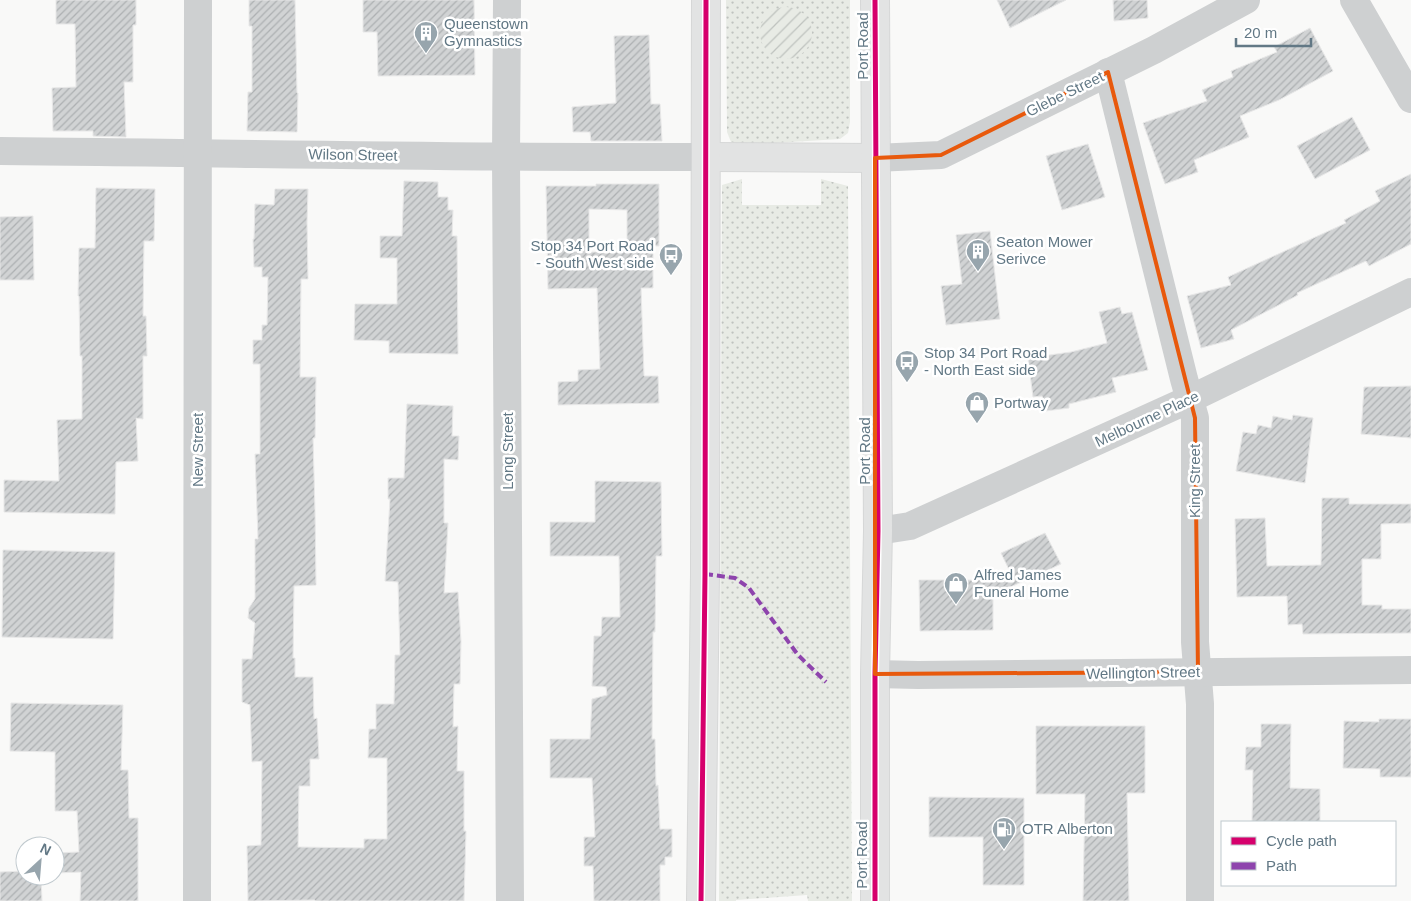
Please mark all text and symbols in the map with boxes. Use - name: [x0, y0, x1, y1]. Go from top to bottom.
- street label: Port Road: [854, 12, 871, 80]
- place label: Queenstown Gymnastics: [444, 15, 528, 49]
- scale bar: [1236, 15, 1311, 47]
- building icon: Queenstown Gymnastics: [413, 20, 439, 54]
- text: 20 m: [1244, 24, 1277, 41]
- street label: Glebe Street: [1023, 67, 1107, 120]
- street label: Wilson Street: [308, 145, 399, 164]
- place label: Seaton Mower Serivce: [996, 233, 1093, 267]
- place label: Stop 34 Port Road - South West side: [531, 237, 654, 271]
- building icon: Seaton Mower Serivce: [965, 238, 991, 272]
- bus stop icon: Stop 34 Port Road - South West side: [658, 242, 684, 276]
- place label: Stop 34 Port Road - North East side: [924, 344, 1047, 378]
- bus stop icon: Stop 34 Port Road - North East side: [894, 349, 920, 383]
- street label: Melbourne Place: [1092, 387, 1201, 450]
- shop icon: Portway: [964, 390, 990, 424]
- place label: Portway: [994, 394, 1049, 411]
- street label: Long Street: [499, 411, 516, 490]
- street label: New Street: [189, 412, 206, 487]
- street label: Port Road: [856, 417, 873, 485]
- street label: King Street: [1186, 443, 1203, 518]
- place label: Alfred James Funeral Home: [974, 566, 1069, 600]
- shop icon: Alfred James Funeral Home: [943, 571, 969, 605]
- street label: Wellington Street: [1086, 663, 1201, 682]
- fuel station icon: OTR Alberton: [991, 816, 1017, 850]
- place label: OTR Alberton: [1022, 820, 1113, 837]
- street label: Port Road: [853, 821, 870, 889]
- legend: [1221, 821, 1396, 886]
- text: Cycle path: [1266, 832, 1337, 849]
- north arrow: [15, 836, 65, 886]
- text: N: [38, 840, 54, 859]
- text: Path: [1266, 857, 1297, 874]

